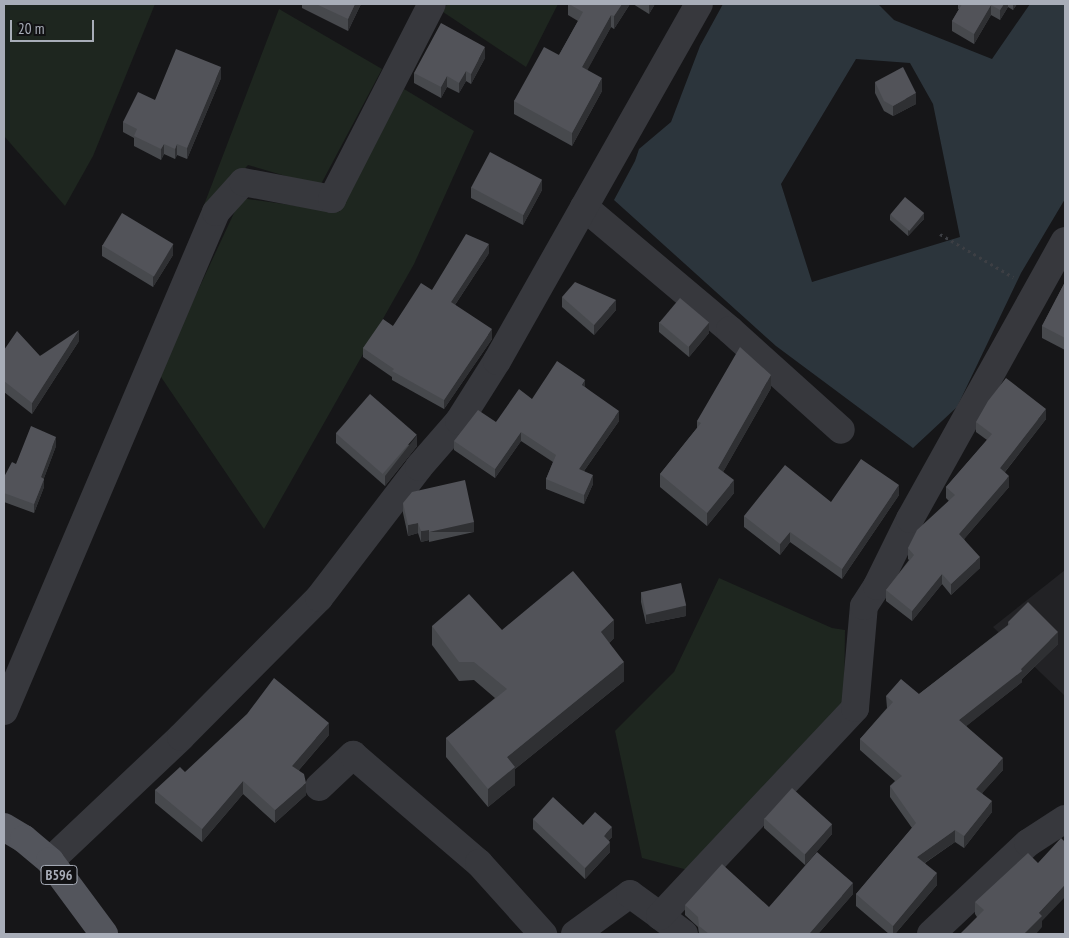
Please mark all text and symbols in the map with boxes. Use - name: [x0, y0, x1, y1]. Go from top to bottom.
- scale bar: [12, 10, 96, 42]
- text: 20 m: [18, 19, 44, 38]
- road number: B596: [40, 864, 78, 886]

